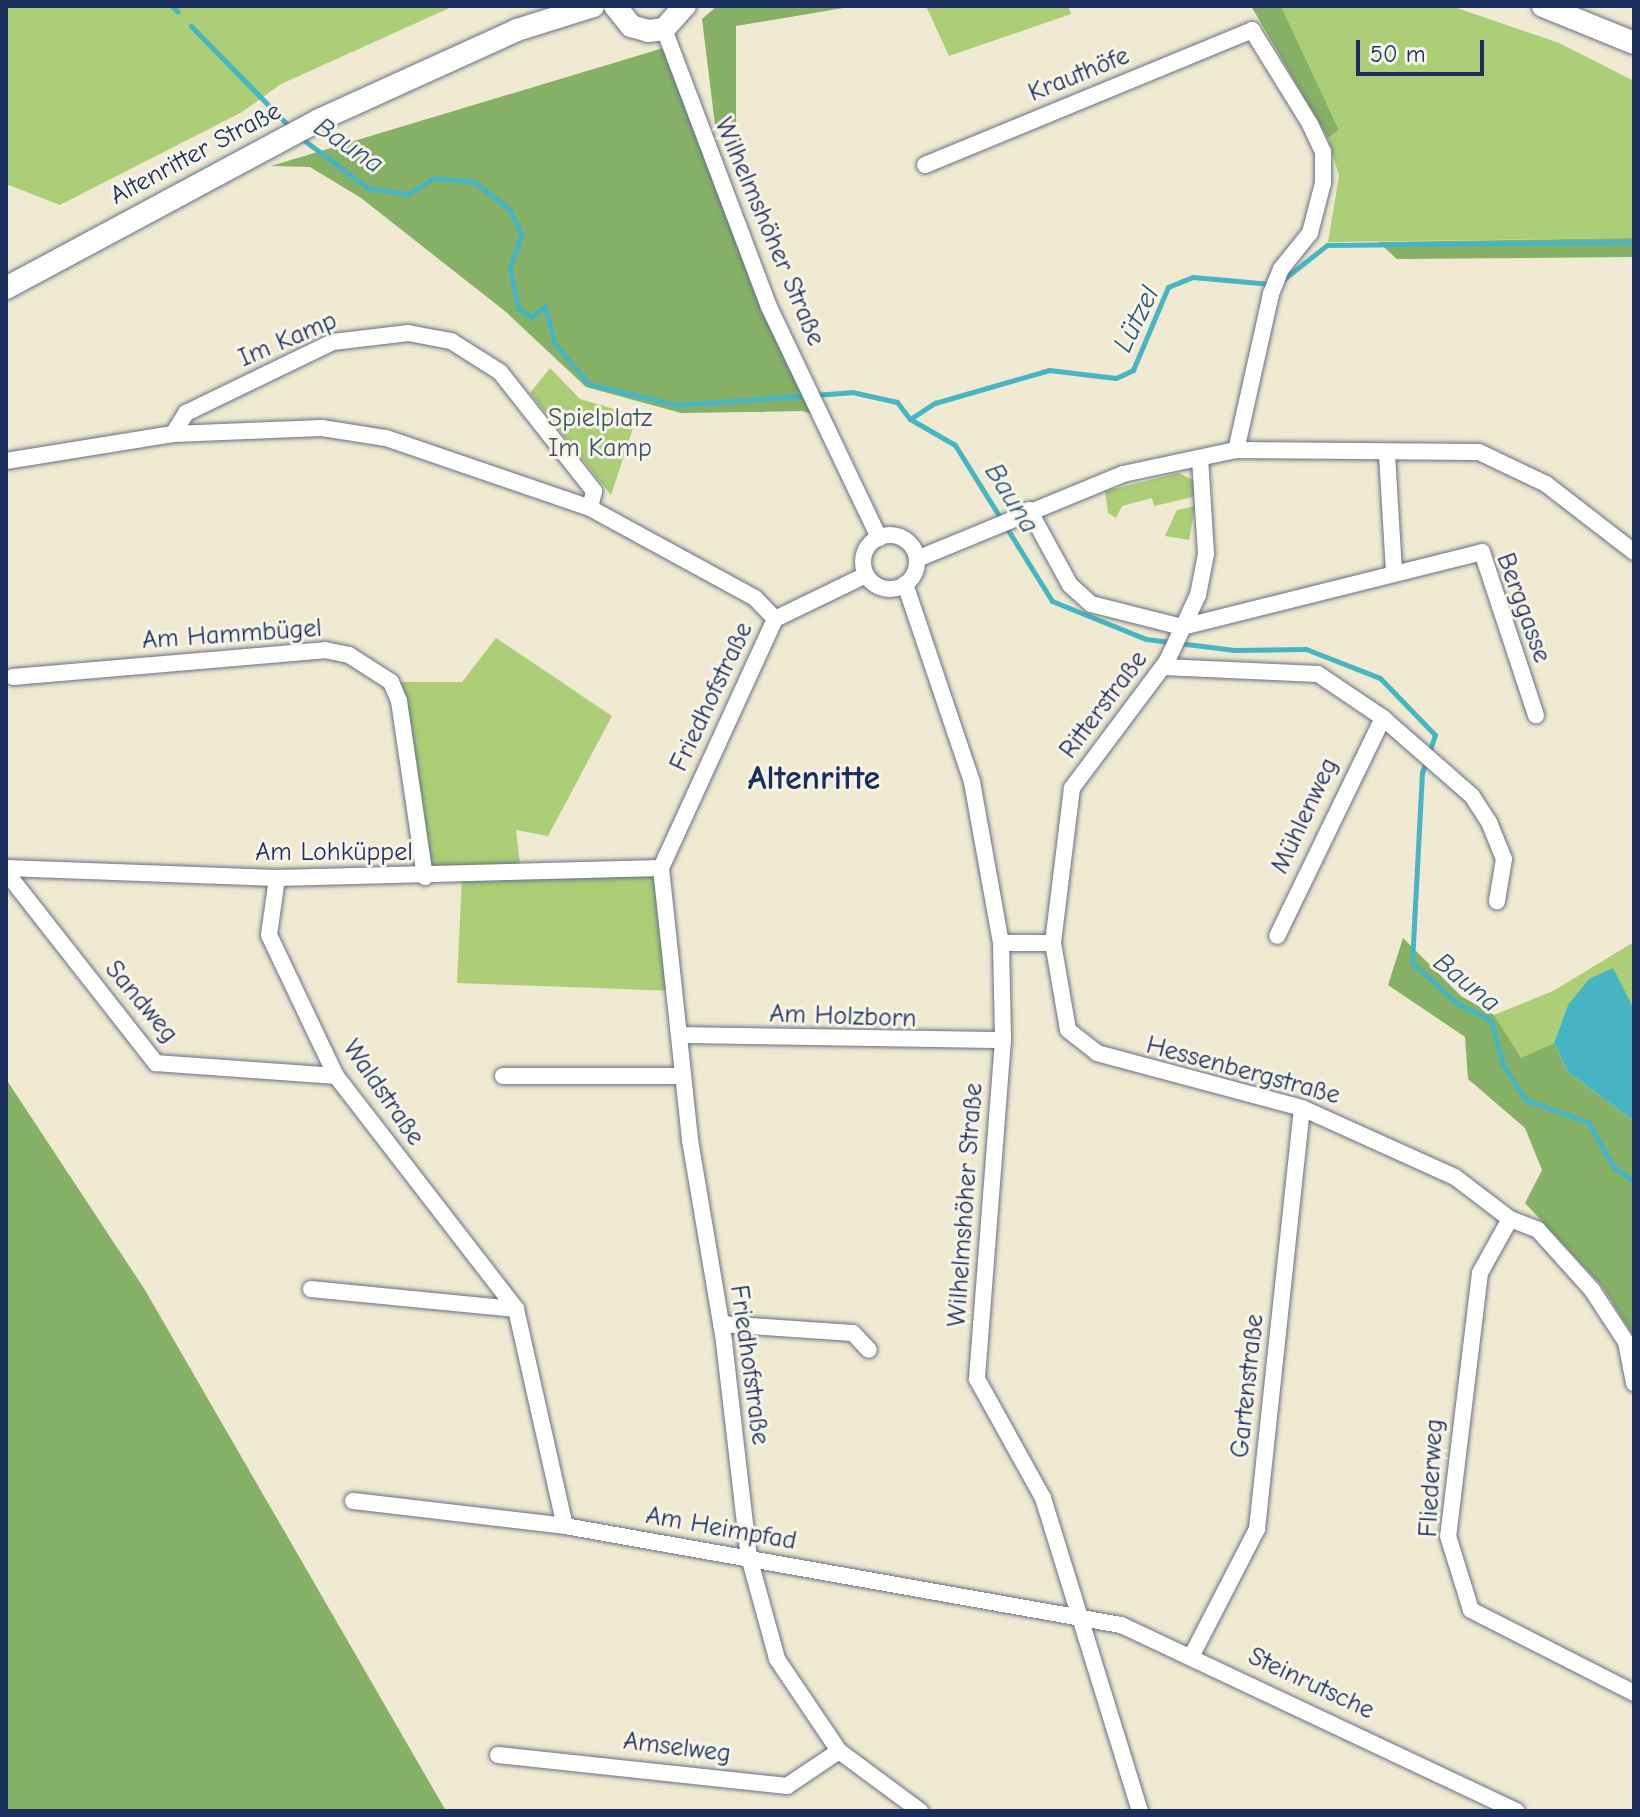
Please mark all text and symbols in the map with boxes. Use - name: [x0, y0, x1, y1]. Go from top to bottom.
- scale bar: [1360, 24, 1488, 74]
- text: 50 m: [1370, 40, 1426, 68]
- street label: Krauthöfe: [1024, 41, 1134, 109]
- street label: Altenritter Straße: [105, 96, 287, 212]
- water label: Bauna: [308, 110, 390, 180]
- street label: Wilhelmshöher Straße: [707, 113, 831, 351]
- water label: Lützel: [1106, 281, 1166, 357]
- street label: Im Kamp: [234, 305, 342, 375]
- park label: Spielplatz Im Kamp: [548, 403, 652, 464]
- water label: Bauna: [978, 457, 1046, 539]
- street label: Berggasse: [1489, 549, 1557, 667]
- street label: Am Hammbügel: [141, 613, 323, 657]
- street label: Friedhofstraße: [664, 617, 760, 777]
- street label: Ritterstraße: [1053, 645, 1155, 765]
- street label: Mühlenweg: [1265, 753, 1345, 879]
- district label: Altenritte: [748, 759, 880, 799]
- street label: Am Lohküppel: [255, 837, 413, 869]
- water label: Bauna: [1427, 945, 1507, 1019]
- street label: Sandweg: [98, 955, 184, 1049]
- street label: Am Holzborn: [769, 999, 917, 1035]
- street label: Hessenbergstraße: [1143, 1030, 1343, 1112]
- street label: Waldstraße: [335, 1034, 431, 1152]
- street label: Wilhelmshöher Straße: [942, 1082, 990, 1328]
- street label: Friedhofstraße: [722, 1283, 776, 1447]
- street label: Gartenstraße: [1225, 1312, 1271, 1460]
- street label: Fliederweg: [1413, 1418, 1451, 1538]
- street label: Am Heimpfad: [643, 1500, 799, 1558]
- street label: Steinrutsche: [1243, 1641, 1379, 1727]
- street label: Amselweg: [622, 1726, 732, 1770]

